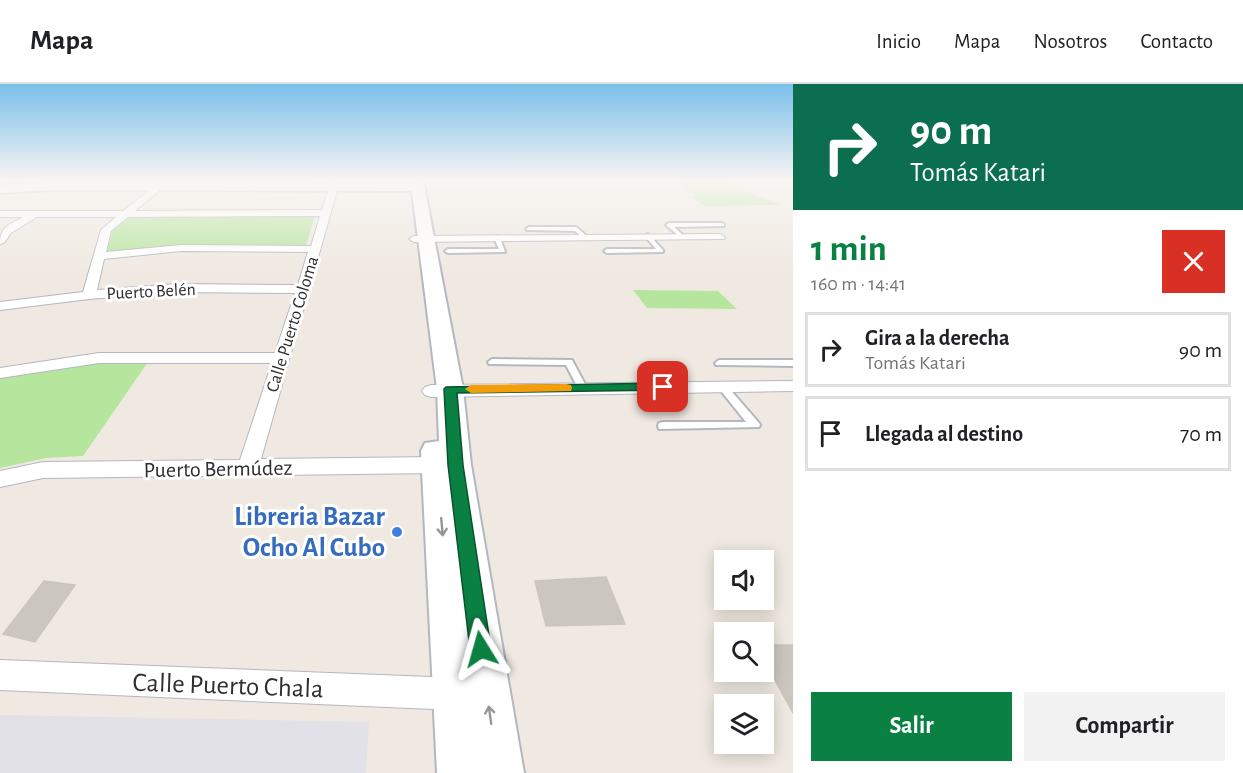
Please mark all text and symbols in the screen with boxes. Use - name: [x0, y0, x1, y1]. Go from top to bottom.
- text: Mapa: [30, 27, 93, 55]
- text: Inicio: [876, 31, 921, 52]
- text: Mapa: [954, 31, 1001, 52]
- text: Nosotros: [1034, 31, 1107, 52]
- text: Contacto: [1140, 31, 1213, 52]
- icon: right: [811, 108, 889, 186]
- text: 90 m: [910, 110, 992, 152]
- text: Tomás Katari: [910, 159, 1046, 186]
- button: close: [1162, 230, 1225, 293]
- text: 1 min: [811, 231, 887, 267]
- street label: Calle Puerto Coloma: [264, 254, 322, 394]
- text: 160 m · 14:41: [811, 274, 906, 294]
- street label: Puerto Belén: [106, 281, 196, 303]
- text: Gira a la derecha: [865, 327, 1010, 349]
- icon: right: [814, 333, 847, 366]
- text: 90 m: [1179, 339, 1222, 361]
- text: Tomás Katari: [865, 353, 966, 373]
- pin: [637, 361, 688, 412]
- icon: arrive: [646, 370, 679, 403]
- icon: arrive: [814, 417, 847, 450]
- text: Llegada al destino: [865, 423, 1023, 445]
- text: 70 m: [1180, 423, 1222, 445]
- street label: Puerto Bermúdez: [143, 457, 293, 481]
- place label: Libreria Bazar Ocho Al Cubo: [234, 503, 386, 561]
- one-way arrow: [437, 517, 448, 537]
- marker: Libreria Bazar Ocho Al Cubo: [390, 525, 404, 539]
- map controls: [714, 550, 774, 754]
- button: sound: [714, 550, 774, 610]
- position arrow: [449, 617, 513, 681]
- button: search: [714, 622, 774, 682]
- street label: Calle Puerto Chala: [132, 669, 324, 702]
- button: Salir: [811, 692, 1012, 761]
- button: Compartir: [1024, 692, 1225, 761]
- button: layers: [714, 694, 774, 754]
- one-way arrow: [484, 706, 495, 725]

